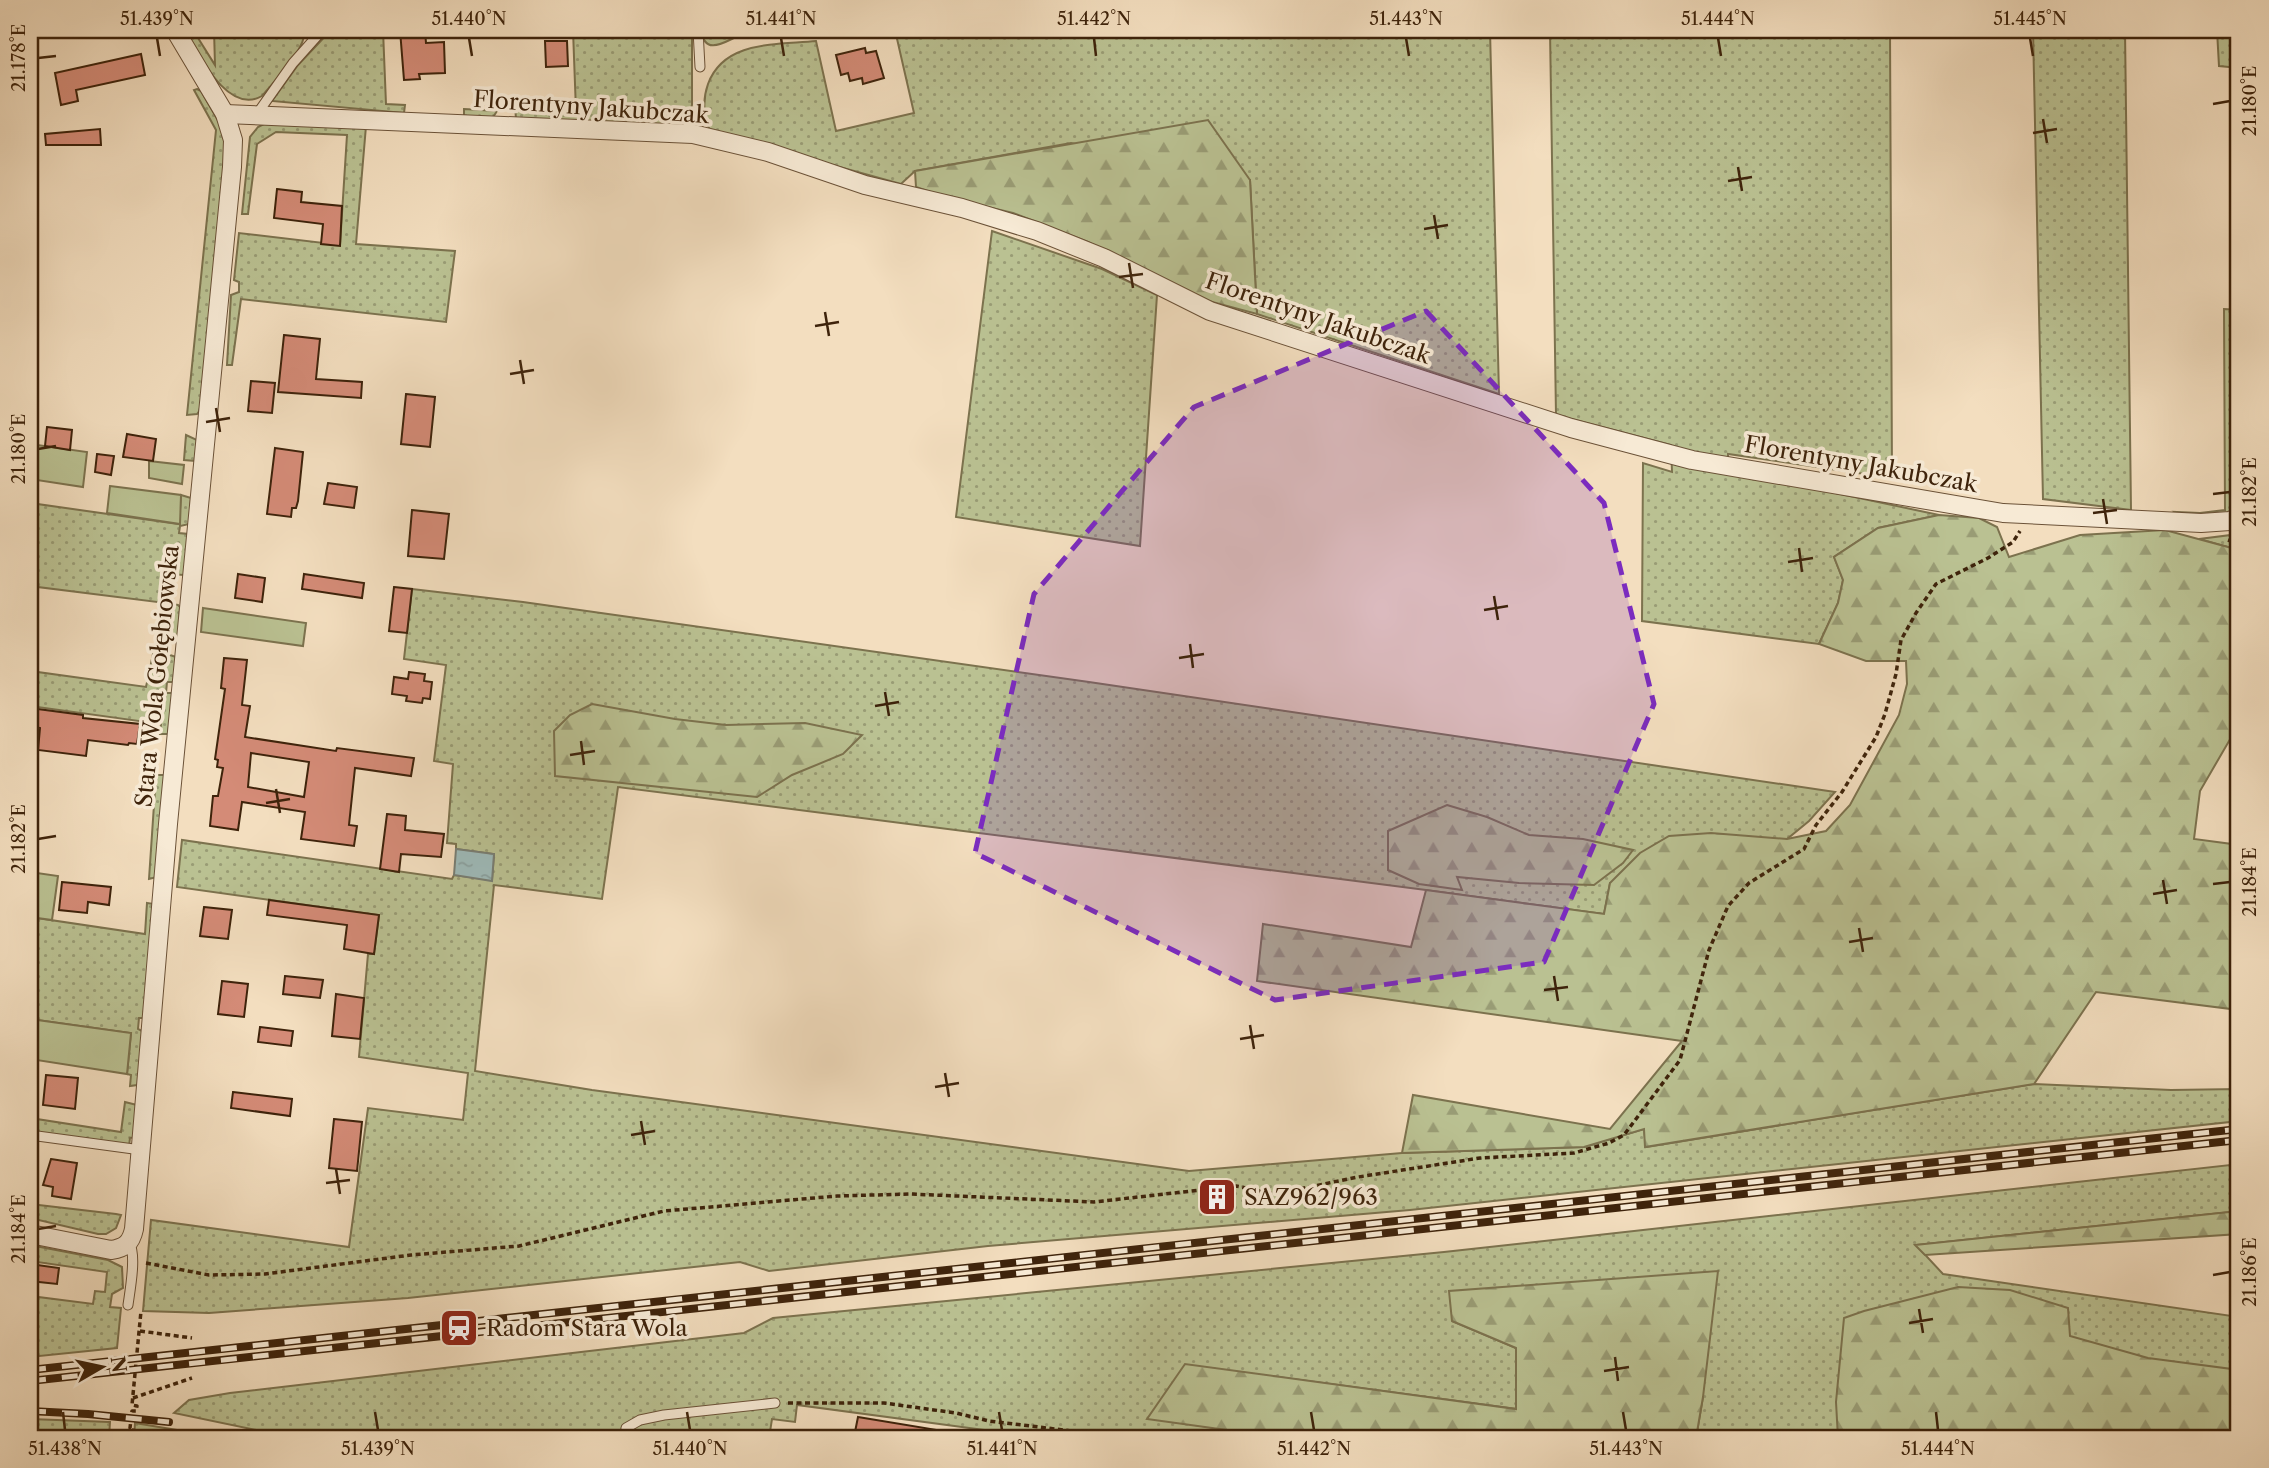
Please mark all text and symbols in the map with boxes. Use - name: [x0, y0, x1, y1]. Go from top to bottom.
- text: 51.439°N: [120, 8, 194, 30]
- text: 51.440°N: [431, 8, 507, 30]
- text: 51.441°N: [745, 8, 817, 30]
- text: 51.442°N: [1057, 8, 1131, 30]
- text: 51.443°N: [1369, 8, 1443, 30]
- text: 51.444°N: [1681, 8, 1755, 30]
- text: 51.445°N: [1993, 8, 2067, 30]
- text: 21.178°E: [8, 24, 30, 92]
- text: 21.180°E: [2239, 66, 2261, 136]
- street label: Florentyny Jakubczak: [472, 85, 711, 129]
- street label: Florentyny Jakubczak: [1202, 266, 1436, 370]
- text: 21.180°E: [8, 414, 30, 484]
- street label: Florentyny Jakubczak: [1742, 430, 1981, 499]
- text: 21.182°E: [2239, 457, 2261, 527]
- street label: Stara Wola Gołębiowska: [129, 543, 185, 808]
- text: 21.182°E: [8, 804, 30, 874]
- text: 21.184°E: [2239, 847, 2261, 917]
- building icon: SAZ962/963: [1196, 1176, 1238, 1218]
- place label: SAZ962/963: [1244, 1183, 1378, 1211]
- text: 21.184°E: [8, 1194, 30, 1264]
- text: 21.186°E: [2239, 1237, 2261, 1307]
- station icon: Radom Stara Wola: [438, 1307, 480, 1349]
- place label: Radom Stara Wola: [486, 1314, 689, 1342]
- north arrow: [66, 1332, 136, 1402]
- text: N: [106, 1354, 131, 1374]
- text: 51.438°N: [28, 1438, 102, 1460]
- text: 51.439°N: [341, 1438, 415, 1460]
- text: 51.440°N: [652, 1438, 728, 1460]
- text: 51.441°N: [966, 1438, 1038, 1460]
- text: 51.442°N: [1277, 1438, 1351, 1460]
- text: 51.443°N: [1589, 1438, 1663, 1460]
- text: 51.444°N: [1901, 1438, 1975, 1460]

